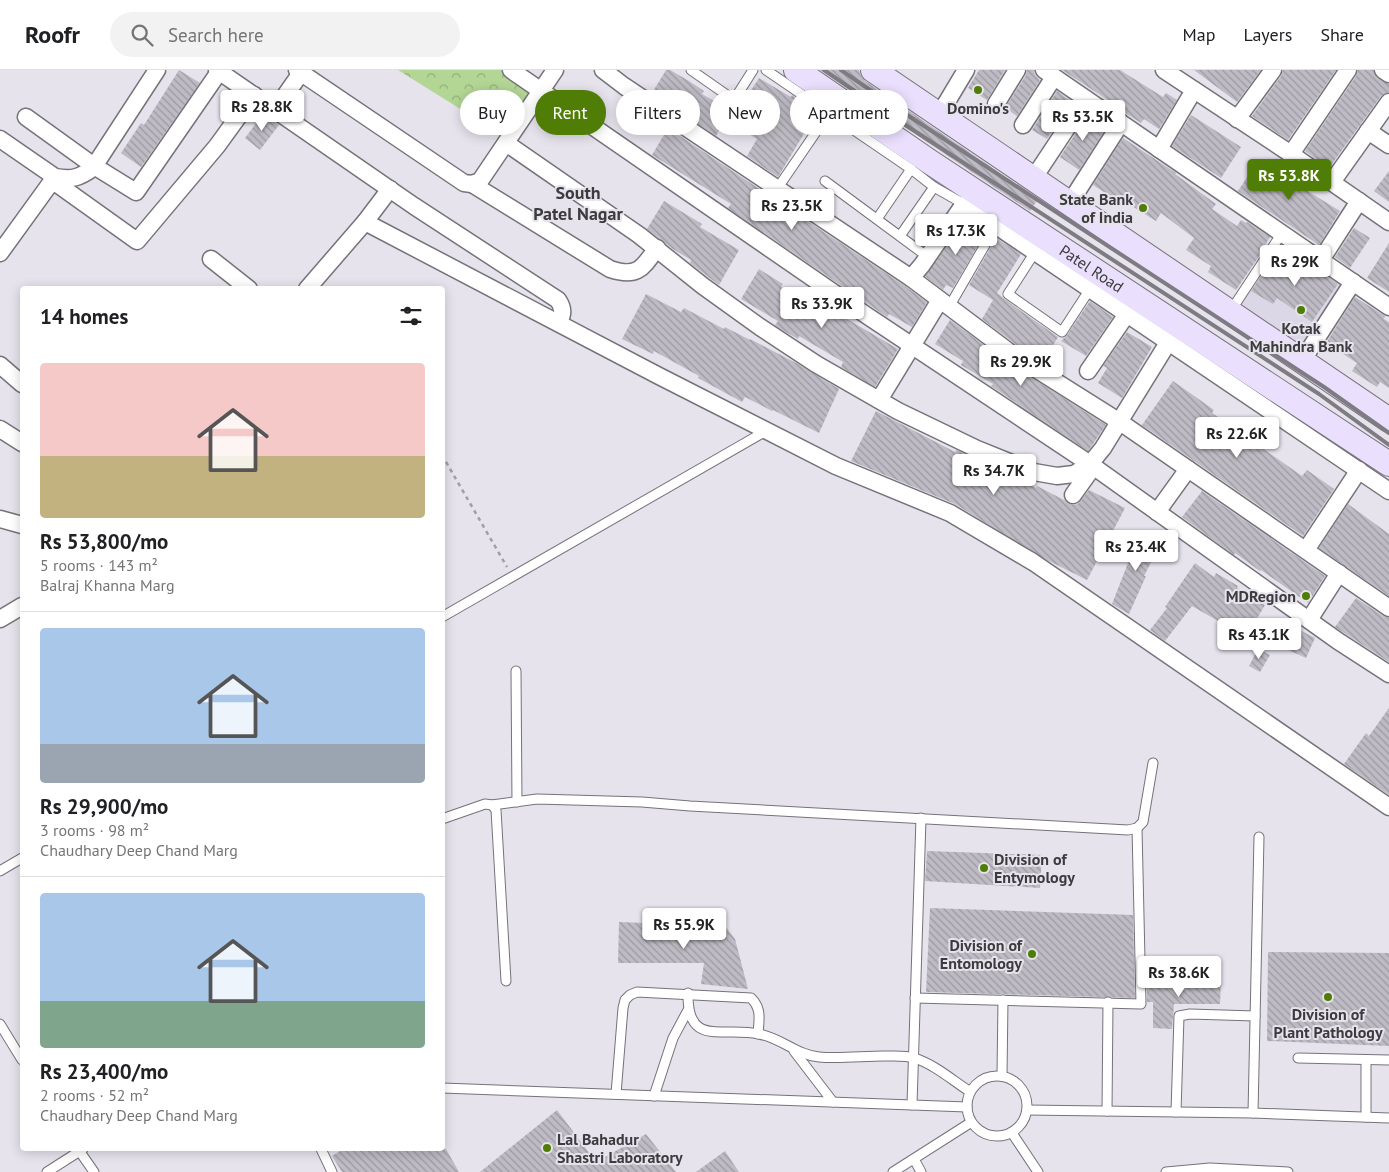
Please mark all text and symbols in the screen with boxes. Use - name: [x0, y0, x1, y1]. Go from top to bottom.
- search box: [110, 12, 460, 57]
- text: Roofr: [25, 19, 80, 50]
- icon: search: [128, 21, 156, 49]
- text: Search here: [168, 23, 264, 47]
- text: Map: [1183, 23, 1215, 46]
- text: Layers: [1243, 23, 1292, 46]
- text: Share: [1320, 23, 1364, 46]
- marker: Domino's: [972, 84, 984, 96]
- pin: Rs 28.8K: [210, 90, 314, 132]
- chip: Buy: [460, 90, 525, 135]
- chip: Rent: [535, 90, 606, 135]
- chip: Filters: [616, 90, 700, 135]
- chip: New: [710, 90, 780, 135]
- chip: Apartment: [790, 90, 908, 135]
- text: Rs 28.8K: [231, 96, 293, 116]
- place label: Domino's: [947, 98, 1009, 118]
- pin: Rs 53.5K: [1031, 100, 1135, 142]
- text: Rs 53.5K: [1052, 106, 1114, 126]
- pin: Rs 53.8K: [1237, 158, 1341, 201]
- text: Rs 53.8K: [1258, 165, 1320, 185]
- district label: South Patel Nagar: [533, 181, 623, 225]
- pin: Rs 23.5K: [740, 189, 844, 231]
- place label: State Bank of India: [1059, 189, 1133, 227]
- text: Rs 23.5K: [761, 195, 823, 215]
- marker: State Bank of India: [1137, 202, 1149, 214]
- pin: Rs 17.3K: [904, 214, 1008, 256]
- text: Rs 17.3K: [926, 220, 986, 240]
- street label: Patel Road: [1056, 240, 1127, 297]
- pin: Rs 29K: [1254, 244, 1336, 287]
- text: Rs 29K: [1271, 251, 1319, 271]
- pin: Rs 33.9K: [770, 286, 874, 329]
- text: Rs 33.9K: [791, 293, 853, 313]
- icon: filters: [397, 302, 425, 330]
- text: 14 homes: [40, 303, 128, 330]
- marker: Kotak Mahindra Bank: [1295, 304, 1307, 316]
- place label: Kotak Mahindra Bank: [1250, 318, 1352, 356]
- pin: Rs 29.9K: [969, 344, 1073, 387]
- text: Rs 29.9K: [990, 351, 1052, 371]
- icon: home: [188, 395, 278, 485]
- pin: Rs 22.6K: [1185, 416, 1289, 459]
- text: Rs 22.6K: [1206, 423, 1268, 443]
- pin: Rs 34.7K: [942, 454, 1046, 496]
- text: Rs 34.7K: [963, 460, 1025, 480]
- text: Rs 53,800/mo: [40, 528, 168, 555]
- pin: Rs 23.4K: [1084, 530, 1188, 572]
- text: Rs 23.4K: [1105, 536, 1167, 556]
- text: 5 rooms · 143 m²: [40, 555, 158, 575]
- text: Balraj Khanna Marg: [40, 575, 175, 595]
- place label: MDRegion: [1226, 586, 1296, 606]
- marker: MDRegion: [1300, 590, 1312, 602]
- pin: Rs 43.1K: [1207, 618, 1311, 660]
- text: Rs 43.1K: [1228, 624, 1290, 644]
- icon: home: [188, 661, 278, 751]
- text: Rs 29,900/mo: [40, 793, 168, 820]
- text: 3 rooms · 98 m²: [40, 820, 149, 840]
- text: Chaudhary Deep Chand Marg: [40, 840, 238, 860]
- place label: Division of Entymology: [994, 849, 1075, 887]
- marker: Division of Entymology: [978, 862, 990, 874]
- pin: Rs 55.9K: [632, 908, 736, 950]
- text: Rs 55.9K: [653, 914, 715, 934]
- icon: home: [188, 926, 278, 1016]
- place label: Division of Entomology: [940, 935, 1023, 973]
- marker: Division of Entomology: [1026, 948, 1038, 960]
- pin: Rs 38.6K: [1127, 956, 1231, 998]
- text: Rs 38.6K: [1148, 962, 1210, 982]
- marker: Division of Plant Pathology: [1322, 991, 1334, 1003]
- place label: Division of Plant Pathology: [1273, 1004, 1383, 1042]
- text: Rs 23,400/mo: [40, 1058, 168, 1085]
- text: 2 rooms · 52 m²: [40, 1085, 149, 1105]
- text: Chaudhary Deep Chand Marg: [40, 1105, 238, 1125]
- place label: Lal Bahadur Shastri Laboratory: [557, 1129, 683, 1167]
- marker: Lal Bahadur Shastri Laboratory: [541, 1142, 553, 1154]

